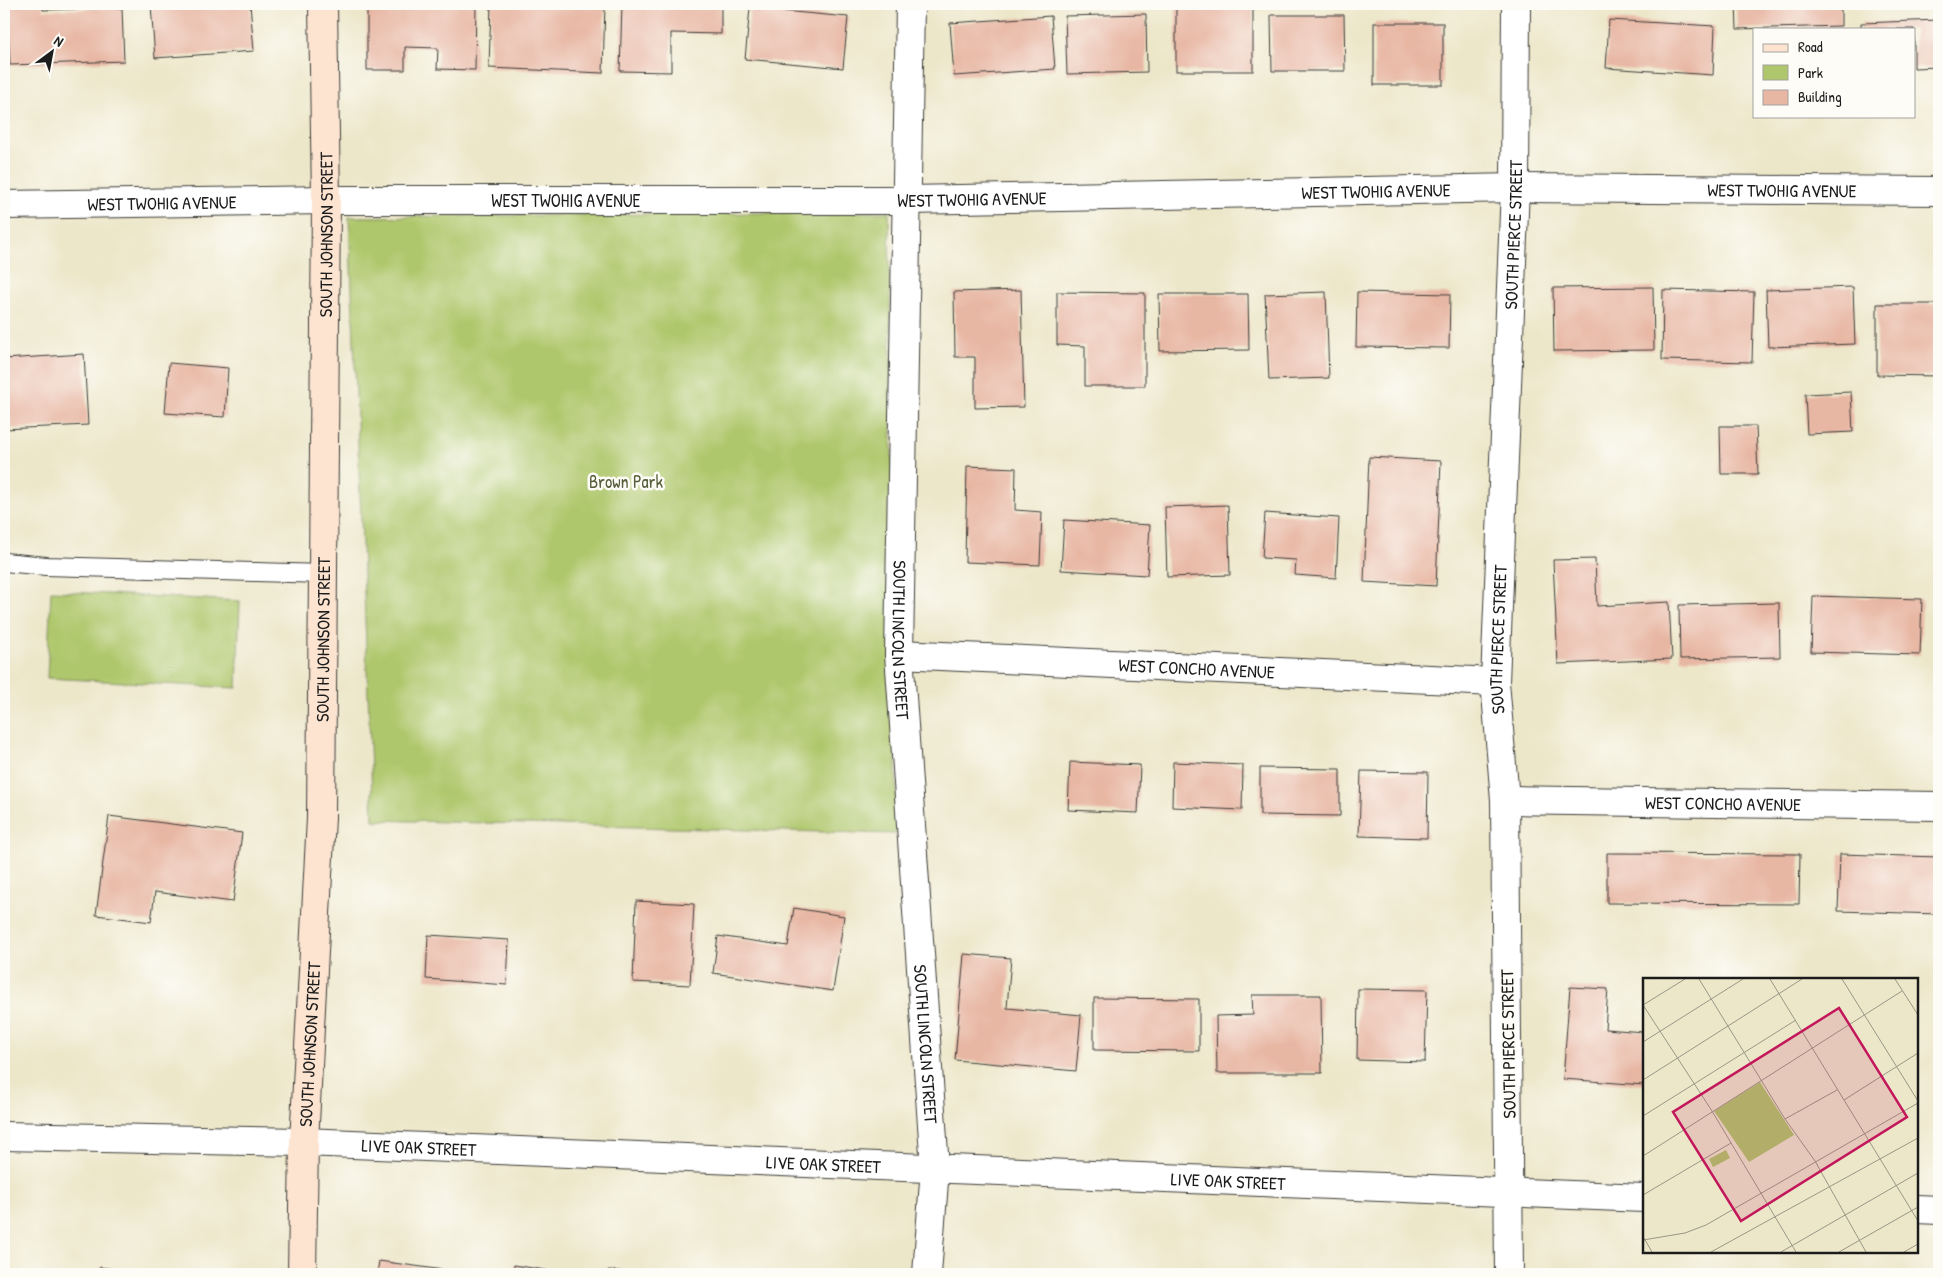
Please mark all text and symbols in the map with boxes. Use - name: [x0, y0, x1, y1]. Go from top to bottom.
- north arrow: [28, 28, 78, 78]
- legend: [1753, 28, 1916, 118]
- text: N: [51, 31, 68, 51]
- text: Road: [1798, 36, 1823, 57]
- text: Park: [1798, 62, 1823, 83]
- text: Building: [1798, 86, 1842, 107]
- street label: SOUTH JOHNSON STREET: [313, 151, 339, 317]
- street label: SOUTH PIERCE STREET: [1498, 159, 1528, 310]
- street label: WEST TWOHIG AVENUE: [1301, 177, 1451, 205]
- street label: WEST TWOHIG AVENUE: [1707, 177, 1857, 203]
- street label: WEST TWOHIG AVENUE: [897, 185, 1047, 213]
- street label: WEST TWOHIG AVENUE: [491, 188, 641, 213]
- street label: WEST TWOHIG AVENUE: [87, 189, 237, 216]
- park label: Brown Park: [589, 469, 664, 494]
- street label: SOUTH JOHNSON STREET: [309, 556, 336, 722]
- street label: SOUTH LINCOLN STREET: [886, 560, 916, 721]
- street label: SOUTH PIERCE STREET: [1482, 564, 1512, 715]
- street label: WEST CONCHO AVENUE: [1118, 652, 1275, 684]
- street label: WEST CONCHO AVENUE: [1645, 789, 1801, 817]
- street label: SOUTH JOHNSON STREET: [292, 960, 326, 1127]
- street label: SOUTH LINCOLN STREET: [908, 964, 944, 1125]
- street label: SOUTH PIERCE STREET: [1494, 969, 1522, 1119]
- inset map: [1643, 978, 1918, 1253]
- street label: LIVE OAK STREET: [361, 1132, 477, 1162]
- street label: LIVE OAK STREET: [766, 1149, 882, 1179]
- street label: LIVE OAK STREET: [1170, 1166, 1287, 1196]

